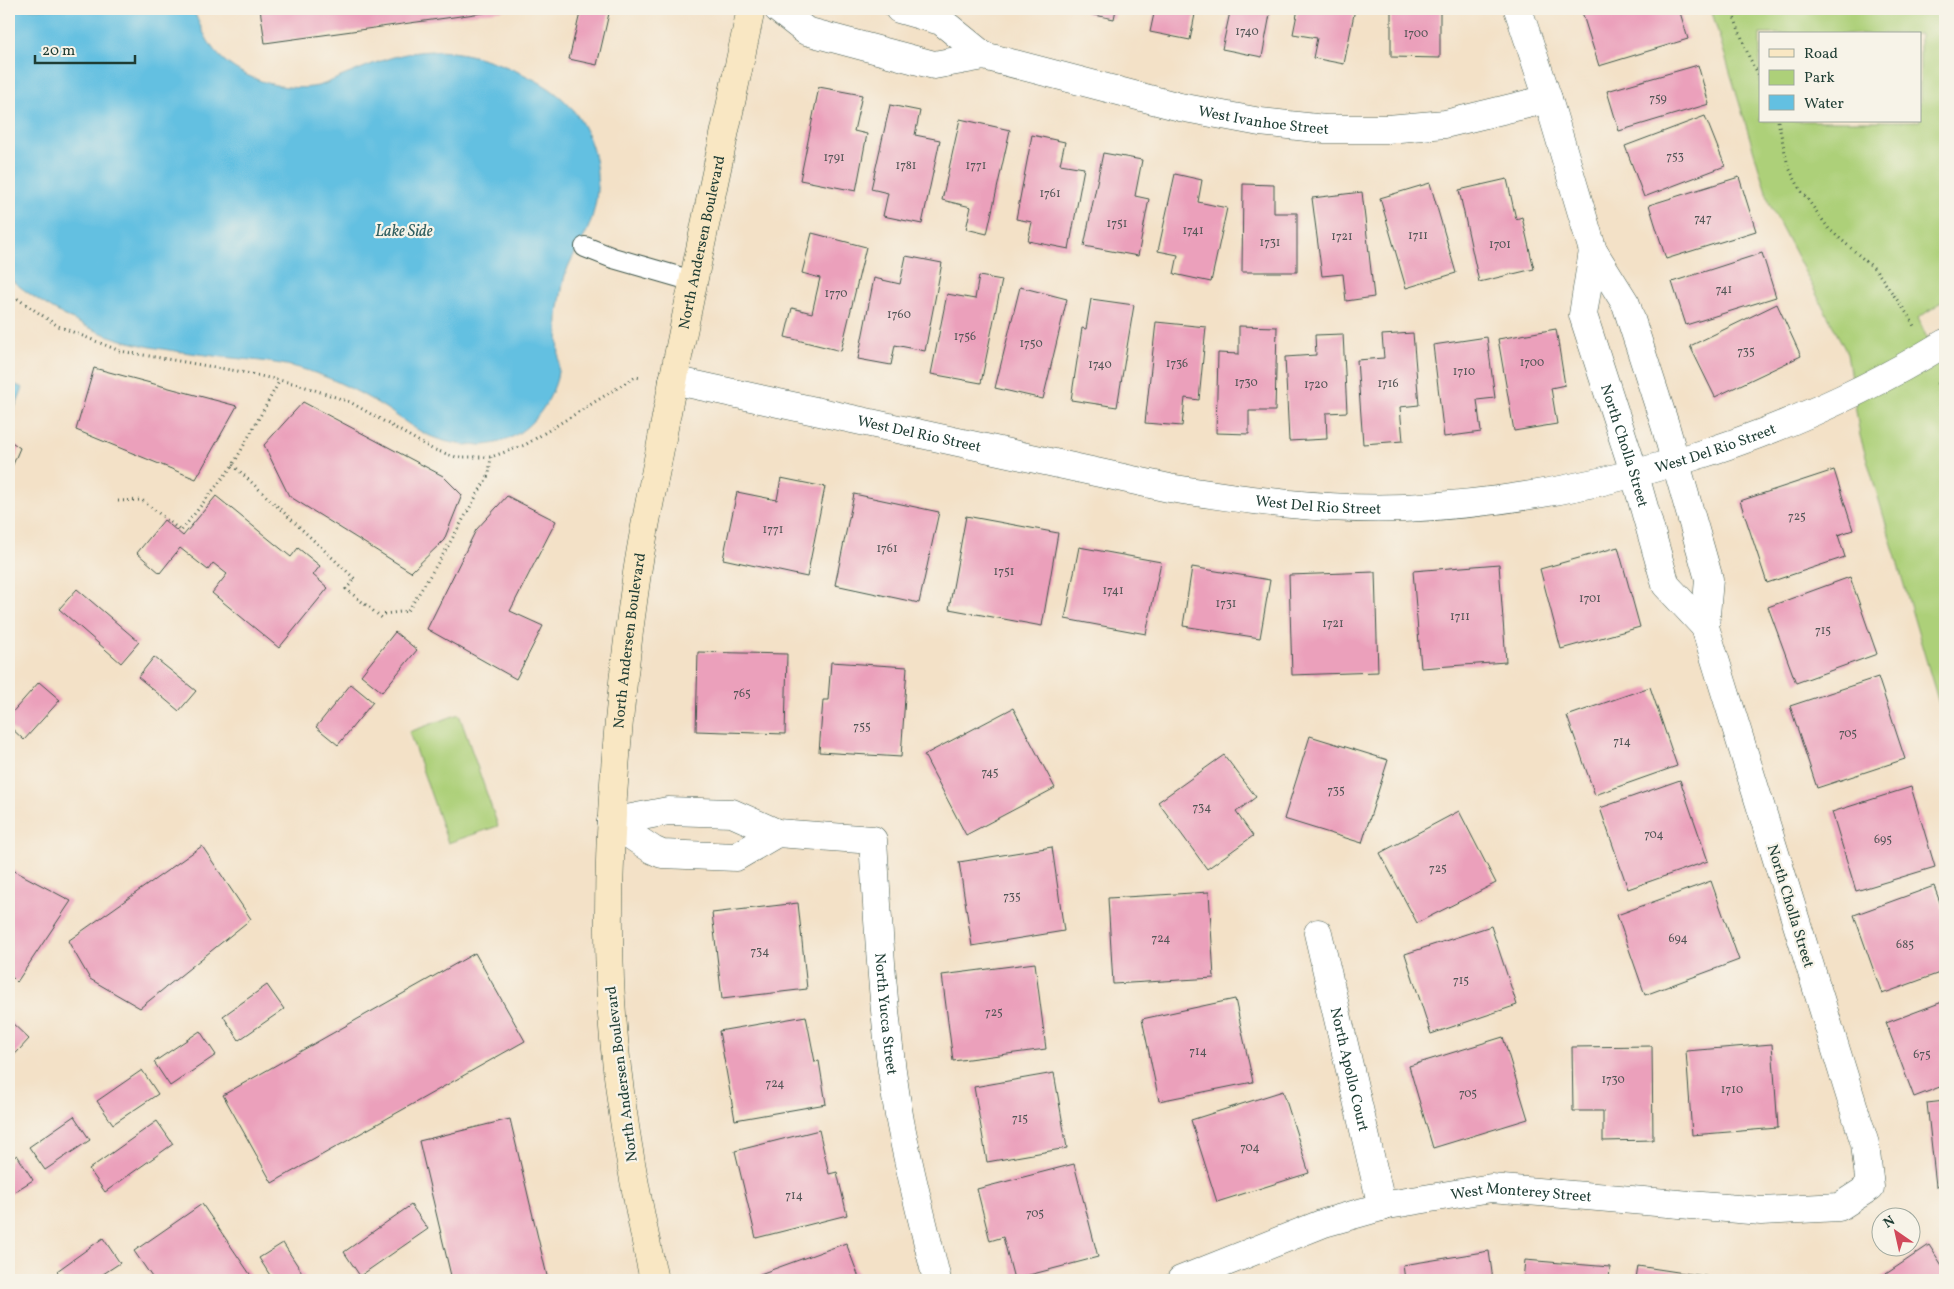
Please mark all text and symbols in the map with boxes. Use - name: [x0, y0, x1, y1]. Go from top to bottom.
- house number: 1740: [1235, 24, 1259, 40]
- house number: 1700: [1404, 26, 1428, 42]
- scale bar: [35, 32, 135, 64]
- legend: [1759, 32, 1922, 122]
- text: 20 m: [42, 41, 75, 62]
- text: Road: [1804, 44, 1838, 65]
- text: Park: [1804, 68, 1835, 89]
- house number: 759: [1649, 91, 1667, 107]
- text: Water: [1804, 94, 1844, 115]
- street label: West Ivanhoe Street: [1196, 102, 1329, 141]
- house number: 753: [1666, 149, 1684, 165]
- house number: 1791: [823, 150, 845, 166]
- street label: North Andersen Boulevard: [675, 154, 731, 331]
- house number: 1781: [896, 158, 916, 174]
- house number: 1771: [966, 158, 986, 174]
- house number: 1761: [1039, 186, 1061, 202]
- house number: 747: [1694, 211, 1712, 227]
- house number: 1751: [1107, 216, 1127, 232]
- water label: Lake Side: [375, 221, 433, 243]
- house number: 1741: [1182, 223, 1204, 239]
- house number: 1711: [1408, 228, 1428, 244]
- house number: 1721: [1331, 229, 1353, 245]
- house number: 1731: [1260, 235, 1280, 251]
- house number: 1701: [1489, 237, 1511, 253]
- house number: 741: [1716, 282, 1732, 298]
- house number: 1770: [824, 286, 848, 302]
- house number: 1760: [887, 307, 911, 323]
- house number: 1756: [954, 329, 976, 345]
- house number: 1750: [1019, 336, 1043, 352]
- house number: 735: [1737, 344, 1755, 360]
- house number: 1700: [1520, 355, 1544, 371]
- house number: 1736: [1166, 356, 1188, 372]
- house number: 1740: [1088, 357, 1112, 373]
- house number: 1710: [1453, 364, 1475, 380]
- house number: 1730: [1234, 375, 1258, 391]
- house number: 1716: [1377, 376, 1399, 392]
- house number: 1720: [1304, 377, 1328, 393]
- street label: North Cholla Street: [1594, 382, 1653, 510]
- street label: West Del Rio Street: [855, 411, 983, 459]
- street label: West Del Rio Street: [1653, 419, 1779, 479]
- street label: West Del Rio Street: [1254, 491, 1381, 521]
- house number: 725: [1788, 509, 1806, 525]
- house number: 1771: [763, 522, 783, 538]
- house number: 1761: [876, 541, 898, 557]
- street label: North Andersen Boulevard: [609, 551, 652, 730]
- house number: 1751: [994, 564, 1014, 580]
- house number: 1741: [1102, 583, 1124, 599]
- house number: 1701: [1579, 591, 1601, 607]
- house number: 1731: [1216, 596, 1236, 612]
- house number: 1711: [1450, 609, 1470, 625]
- house number: 1721: [1322, 616, 1344, 632]
- house number: 715: [1815, 623, 1831, 639]
- house number: 765: [733, 686, 751, 702]
- house number: 755: [853, 719, 871, 735]
- house number: 705: [1839, 726, 1857, 742]
- house number: 714: [1613, 734, 1631, 750]
- house number: 745: [981, 765, 999, 781]
- house number: 735: [1327, 783, 1345, 799]
- house number: 734: [1193, 800, 1211, 816]
- house number: 704: [1644, 827, 1664, 843]
- house number: 695: [1874, 832, 1892, 848]
- street label: North Cholla Street: [1761, 842, 1818, 971]
- house number: 725: [1429, 861, 1447, 877]
- house number: 735: [1003, 889, 1021, 905]
- house number: 724: [1152, 931, 1170, 947]
- house number: 694: [1668, 931, 1688, 947]
- house number: 685: [1896, 937, 1914, 953]
- house number: 734: [751, 944, 769, 960]
- street label: North Yucca Street: [868, 952, 901, 1077]
- house number: 715: [1453, 973, 1469, 989]
- street label: North Andersen Boulevard: [601, 985, 644, 1163]
- house number: 725: [985, 1005, 1003, 1021]
- street label: North Apollo Court: [1324, 1006, 1373, 1134]
- house number: 714: [1189, 1044, 1207, 1060]
- house number: 675: [1913, 1047, 1931, 1063]
- house number: 1730: [1601, 1072, 1625, 1088]
- house number: 724: [766, 1076, 784, 1092]
- house number: 1710: [1721, 1082, 1743, 1098]
- house number: 705: [1459, 1086, 1477, 1102]
- house number: 715: [1012, 1111, 1028, 1127]
- house number: 704: [1240, 1140, 1260, 1156]
- street label: West Monterey Street: [1449, 1179, 1593, 1209]
- house number: 714: [785, 1188, 803, 1204]
- house number: 705: [1026, 1206, 1044, 1222]
- north arrow: [1872, 1206, 1922, 1256]
- text: N: [1880, 1212, 1899, 1233]

